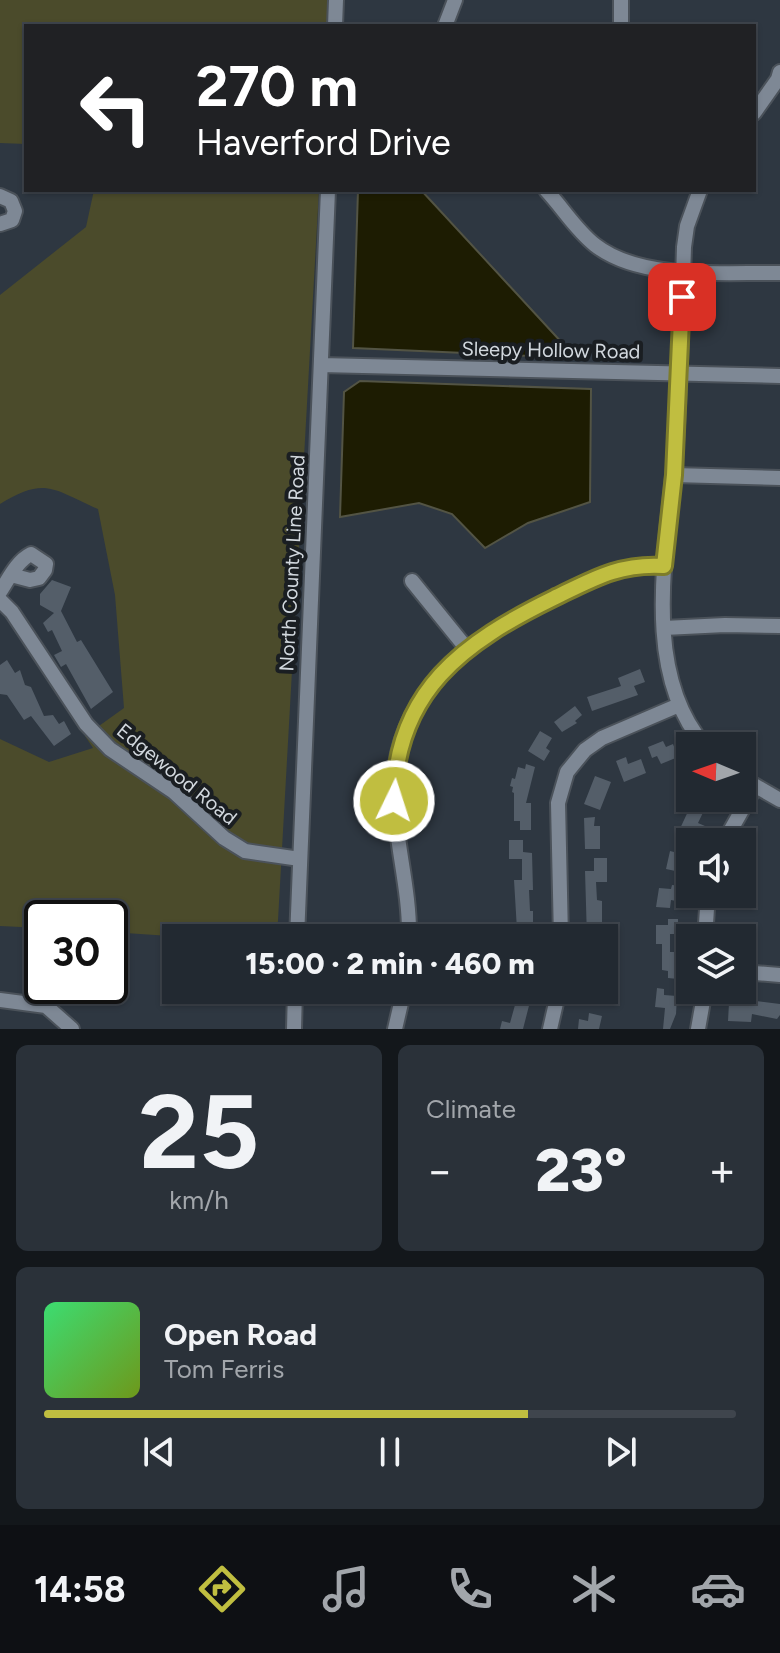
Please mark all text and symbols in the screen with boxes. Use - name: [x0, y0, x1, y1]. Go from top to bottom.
- text: 270 m: [196, 53, 358, 120]
- icon: left: [64, 56, 168, 160]
- text: Haverford Drive: [196, 121, 451, 164]
- pin: [648, 263, 716, 331]
- icon: arrive: [660, 275, 704, 319]
- street label: Sleepy Hollow Road: [461, 336, 641, 364]
- street label: North County Line Road: [274, 454, 310, 672]
- street label: Edgewood Road: [112, 718, 242, 830]
- north arrow: [676, 732, 756, 812]
- map controls: [676, 732, 756, 1004]
- position arrow: [352, 759, 436, 843]
- button: sound: [676, 828, 756, 908]
- speed limit sign: 30: [24, 900, 128, 1004]
- button: layers: [676, 924, 756, 1004]
- text: 15:00 · 2 min · 460 m: [245, 945, 535, 982]
- text: 25: [139, 1069, 259, 1194]
- text: Climate: [426, 1093, 516, 1125]
- text: 23°: [535, 1134, 627, 1206]
- text: −: [426, 1144, 453, 1197]
- text: +: [709, 1144, 736, 1197]
- text: km/h: [169, 1184, 229, 1216]
- text: Open Road: [164, 1316, 317, 1353]
- text: Tom Ferris: [164, 1353, 284, 1385]
- icon: previous: [137, 1430, 181, 1474]
- icon: pause: [368, 1430, 412, 1474]
- icon: next: [599, 1430, 643, 1474]
- icon: directions: [194, 1561, 250, 1617]
- icon: music: [318, 1561, 374, 1617]
- icon: phone: [442, 1561, 498, 1617]
- icon: climate: [566, 1561, 622, 1617]
- icon: car: [690, 1561, 746, 1617]
- text: 14:58: [34, 1568, 126, 1611]

